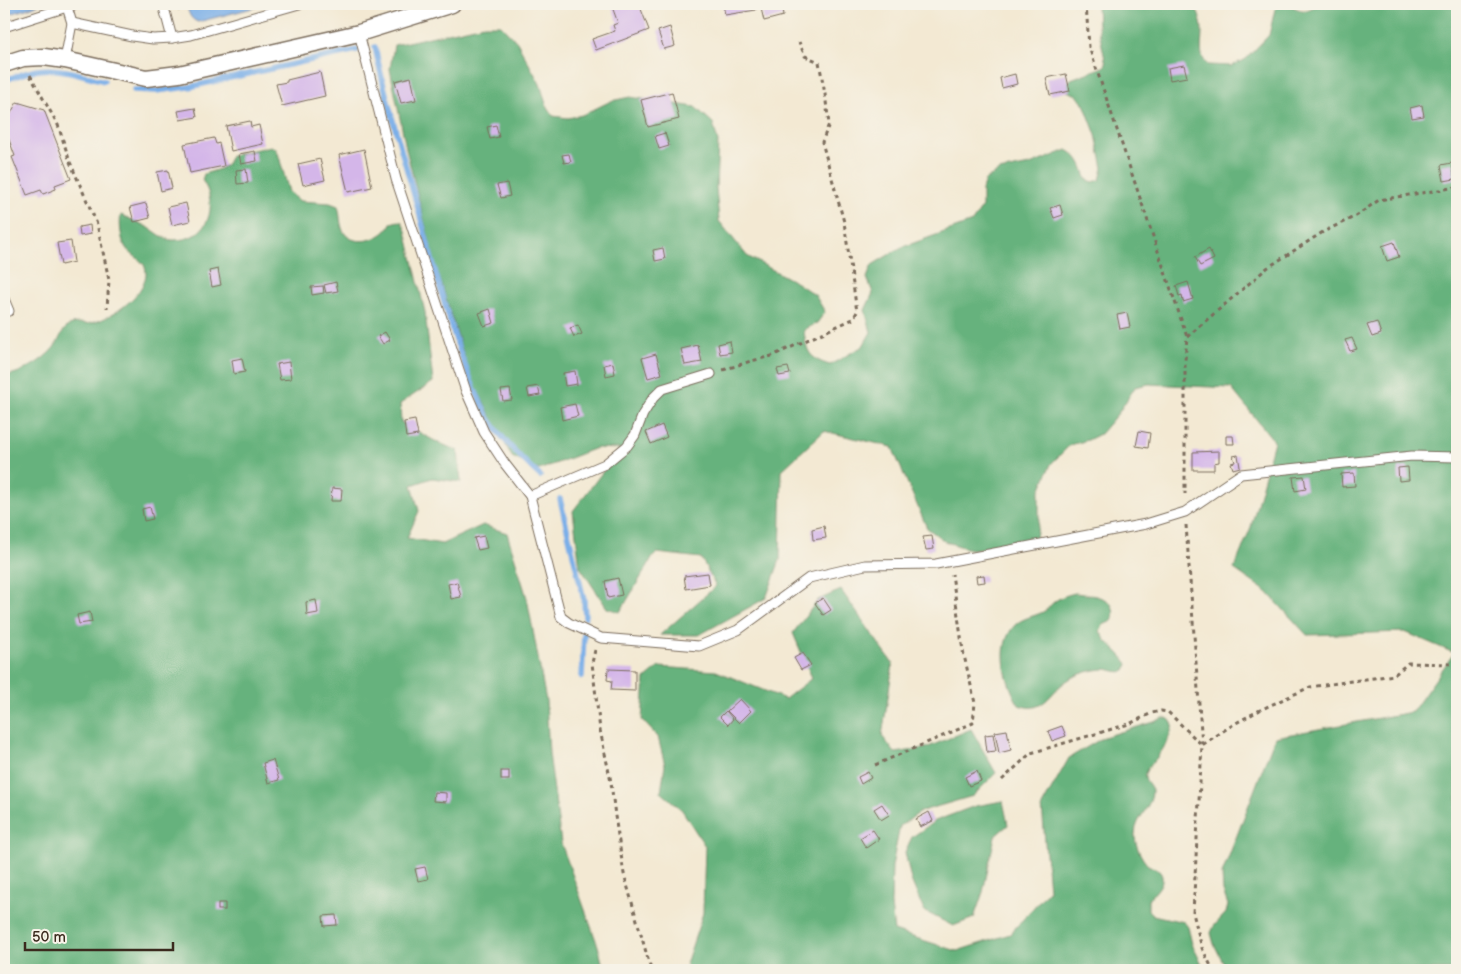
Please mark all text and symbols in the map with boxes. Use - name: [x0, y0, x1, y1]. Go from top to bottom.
- scale bar: [25, 919, 172, 951]
- text: 50 m: [32, 928, 66, 947]

